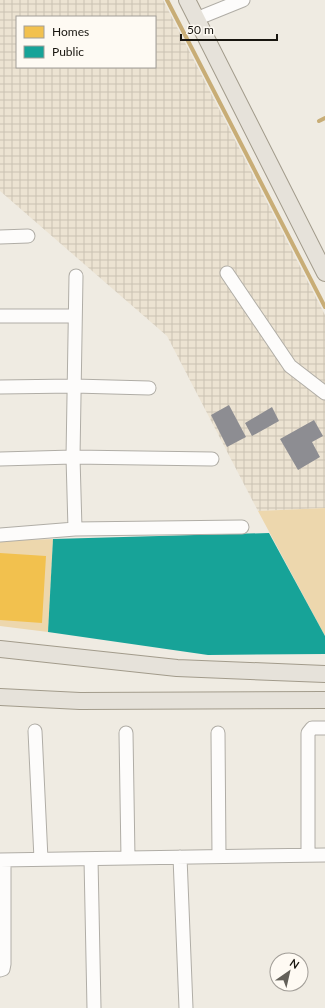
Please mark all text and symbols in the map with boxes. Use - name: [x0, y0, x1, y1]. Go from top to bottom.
- legend: [16, 16, 156, 68]
- scale bar: [181, 16, 277, 42]
- text: 50 m: [187, 22, 214, 37]
- text: Homes: [52, 24, 89, 39]
- text: Public: [52, 44, 84, 59]
- north arrow: [269, 952, 309, 992]
- text: N: [288, 956, 302, 971]

